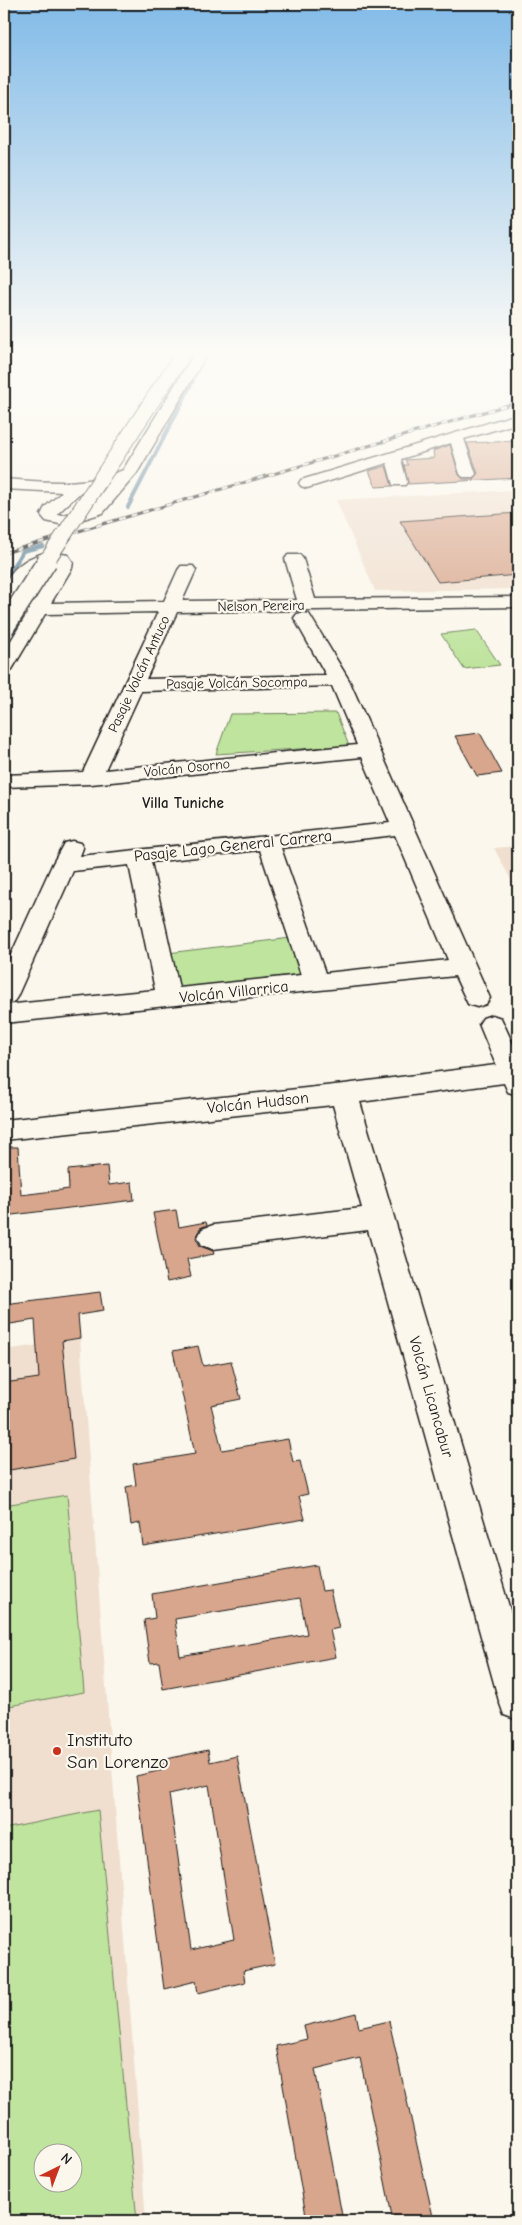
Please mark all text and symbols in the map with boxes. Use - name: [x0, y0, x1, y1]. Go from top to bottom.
- street label: Nelson Pereira: [217, 597, 305, 615]
- street label: Pasaje Volcán Antuco: [104, 613, 174, 735]
- street label: Pasaje Volcán Socompa: [166, 673, 308, 693]
- street label: Volcán Osorno: [143, 755, 231, 781]
- district label: Villa Tuniche: [142, 794, 224, 812]
- street label: Pasaje Lago General Carrera: [133, 827, 333, 865]
- street label: Volcán Villarrica: [179, 977, 289, 1007]
- street label: Volcán Hudson: [206, 1089, 310, 1117]
- street label: Volcán Licancabur: [405, 1334, 457, 1460]
- place label: Instituto San Lorenzo: [67, 1729, 168, 1773]
- marker: Instituto San Lorenzo: [51, 1745, 63, 1757]
- north arrow: [32, 2142, 82, 2192]
- text: N: [57, 2149, 75, 2168]

